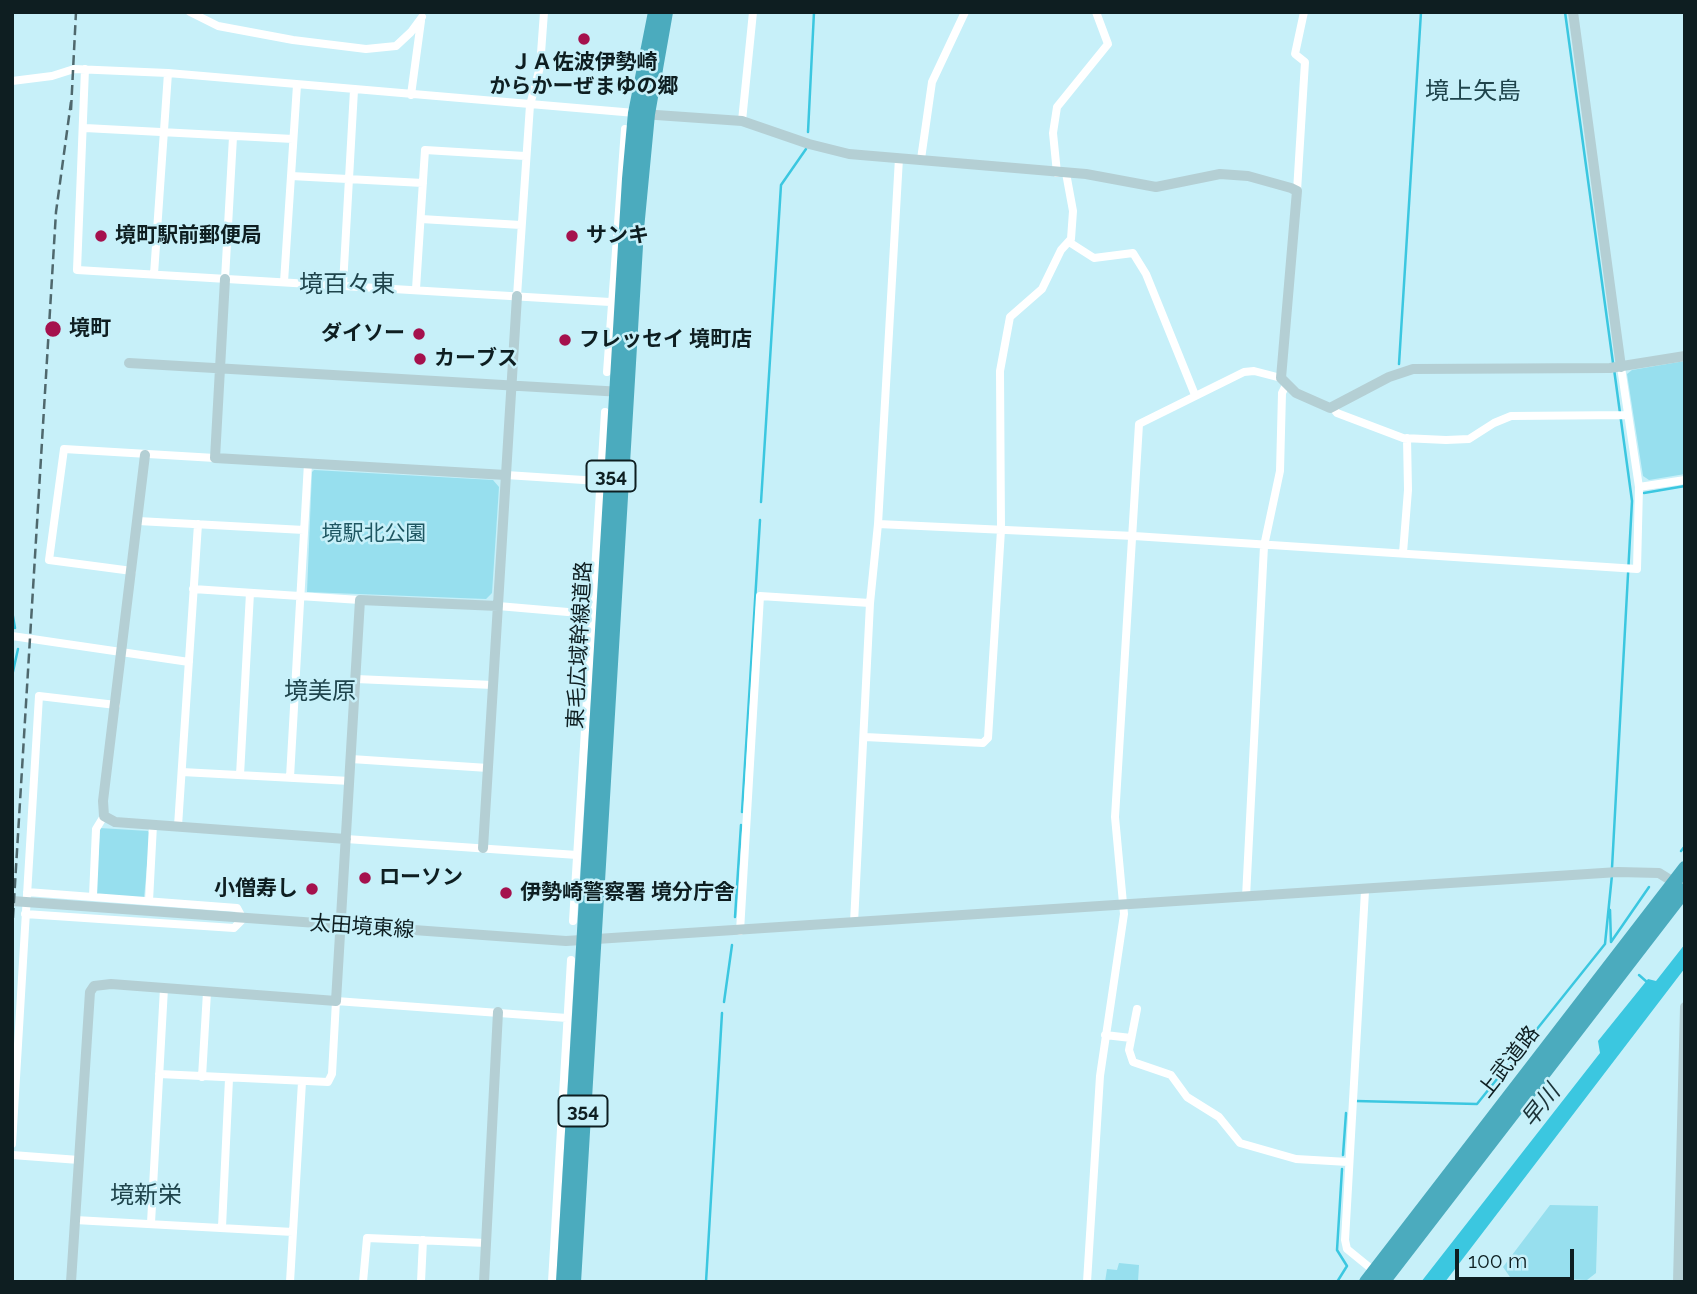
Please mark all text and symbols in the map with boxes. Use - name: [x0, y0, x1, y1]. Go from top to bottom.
- marker: ＪＡ佐波伊勢崎 からかーぜまゆの郷: [576, 31, 592, 47]
- place label: ＪＡ佐波伊勢崎 からかーぜまゆの郷: [490, 50, 678, 100]
- district label: 境上矢島: [1425, 78, 1521, 106]
- place label: 境町駅前郵便局: [115, 223, 262, 249]
- place label: サンキ: [586, 223, 649, 249]
- marker: 境町駅前郵便局: [93, 228, 109, 244]
- marker: サンキ: [564, 228, 580, 244]
- district label: 境百々東: [299, 271, 395, 299]
- place label: 境町: [69, 316, 111, 342]
- marker: 境町: [43, 319, 63, 339]
- place label: ダイソー: [321, 321, 405, 347]
- marker: ダイソー: [411, 326, 427, 342]
- place label: フレッセイ 境町店: [579, 327, 752, 353]
- marker: フレッセイ 境町店: [557, 332, 573, 348]
- place label: カーブス: [434, 346, 518, 372]
- marker: カーブス: [412, 351, 428, 367]
- road number: 354: [586, 461, 636, 491]
- park label: 境駅北公園: [322, 521, 426, 547]
- street label: 東毛広域幹線道路: [563, 560, 597, 730]
- district label: 境美原: [284, 678, 356, 706]
- place label: ローソン: [379, 865, 463, 891]
- marker: ローソン: [357, 870, 373, 886]
- place label: 小僧寿し: [214, 876, 298, 902]
- place label: 伊勢崎警察署 境分庁舎: [520, 880, 735, 906]
- marker: 小僧寿し: [304, 881, 320, 897]
- marker: 伊勢崎警察署 境分庁舎: [498, 885, 514, 901]
- street label: 太田境東線: [309, 911, 415, 943]
- street label: 上武道路: [1473, 1021, 1545, 1103]
- water label: 早川: [1516, 1079, 1566, 1133]
- road number: 354: [558, 1096, 608, 1126]
- district label: 境新栄: [110, 1182, 182, 1210]
- scale bar: [1459, 1234, 1578, 1278]
- text: 100 m: [1468, 1248, 1527, 1273]

